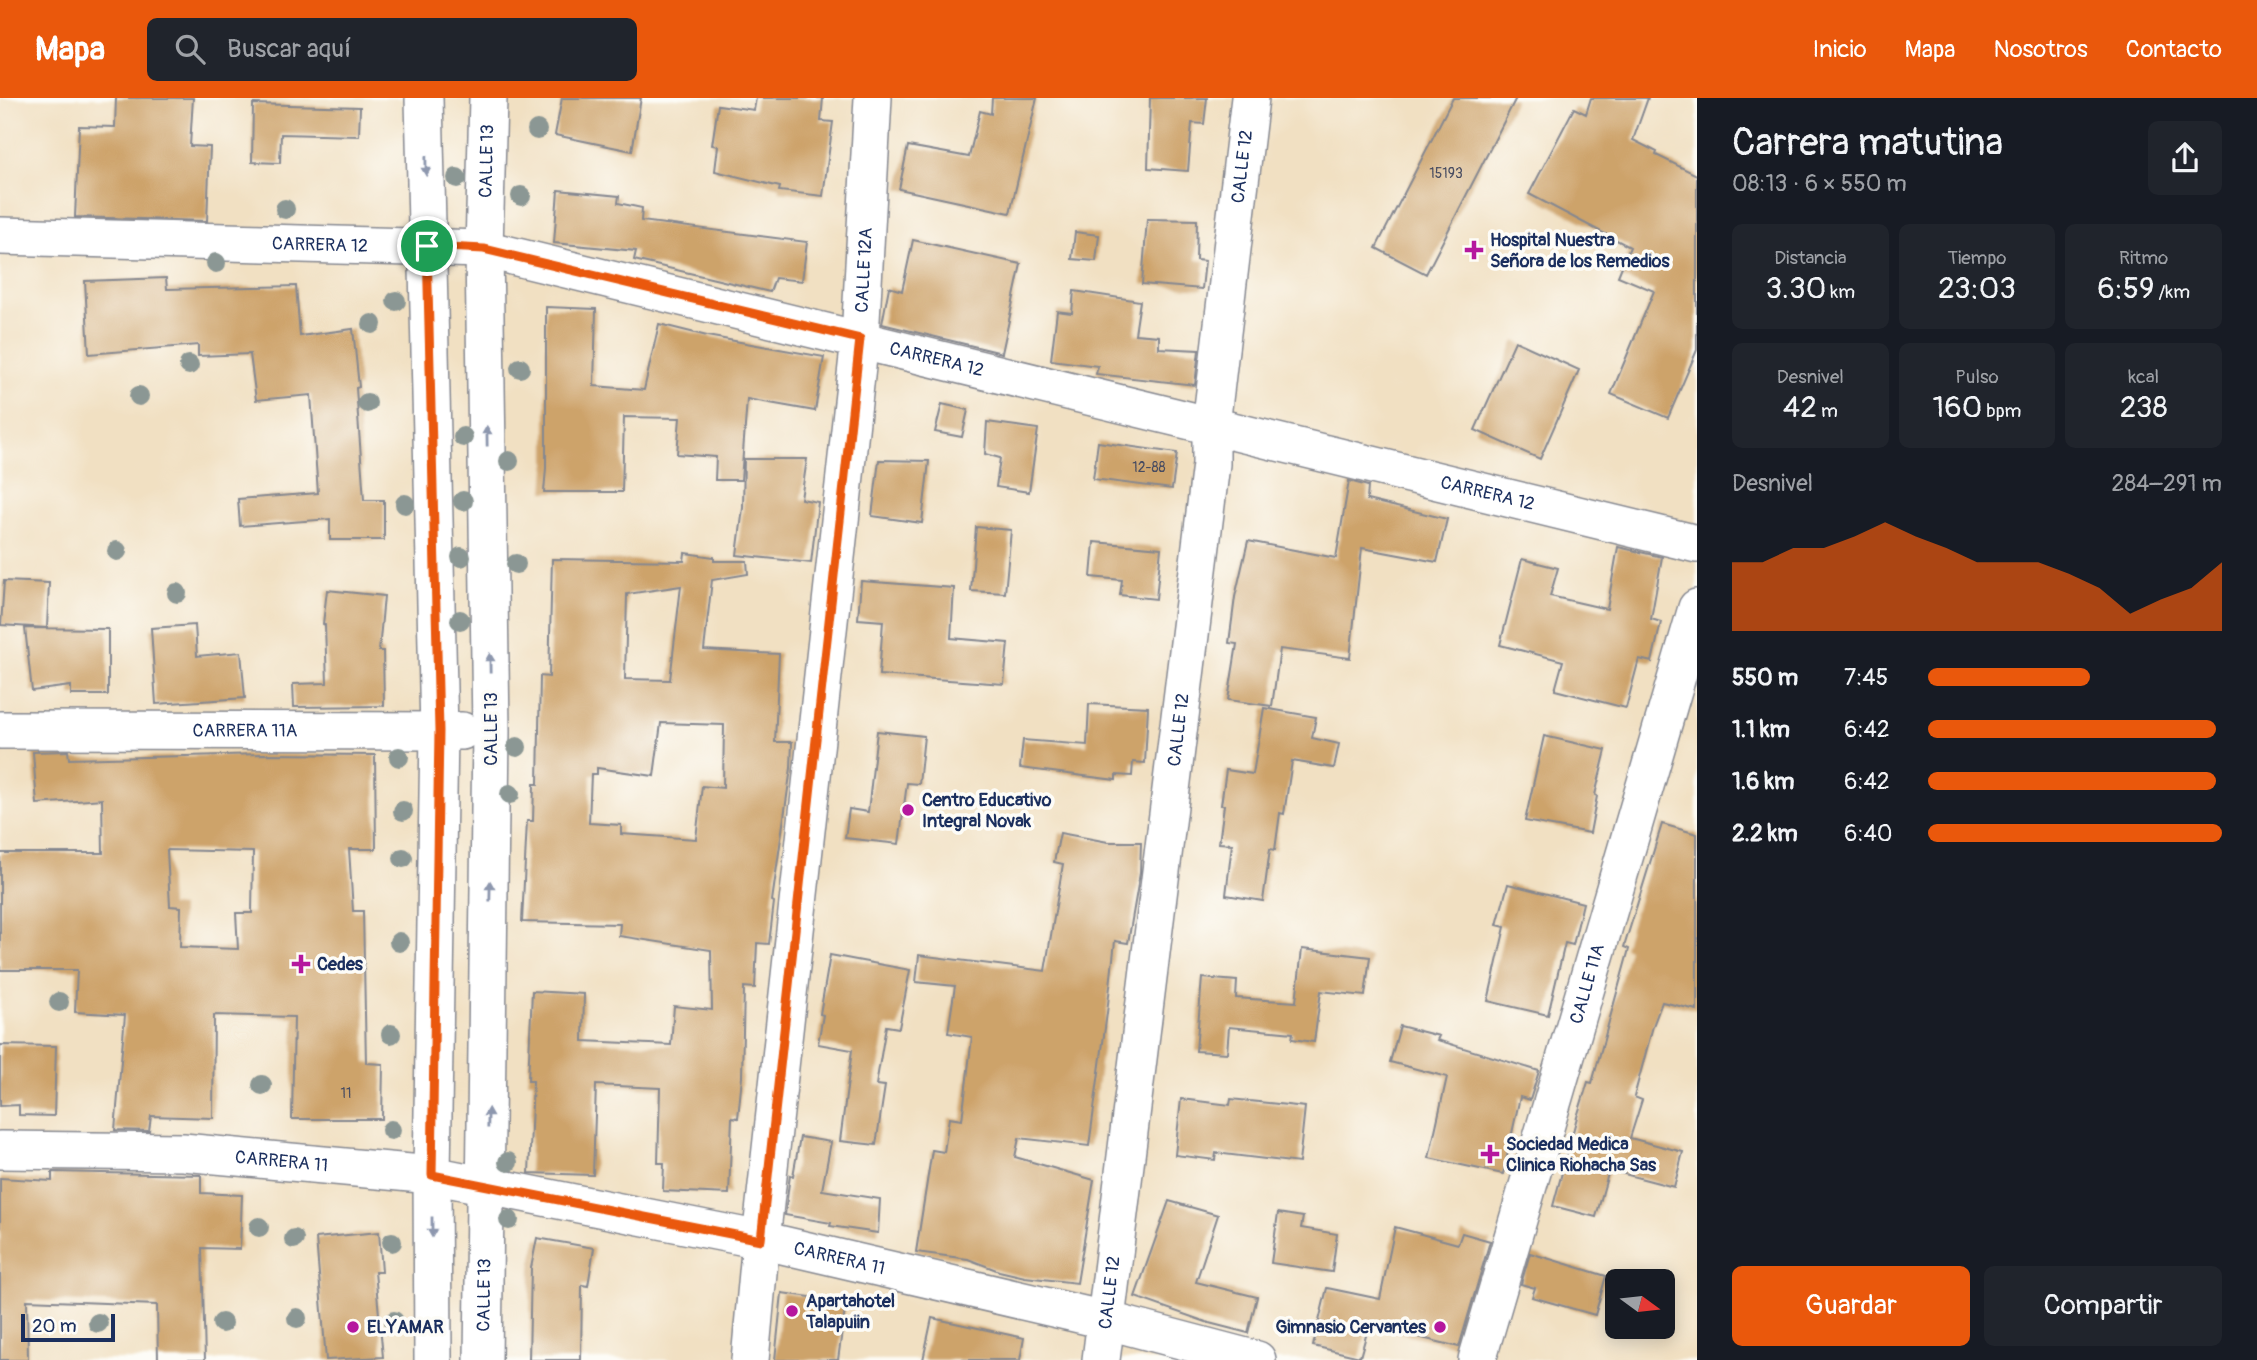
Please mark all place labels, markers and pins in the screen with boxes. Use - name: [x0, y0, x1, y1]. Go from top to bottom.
- pin: [397, 216, 457, 276]
- place label: Hospital Nuestra Señora de los Remedios: [1490, 229, 1670, 273]
- marker: Hospital Nuestra Señora de los Remedios: [1464, 240, 1484, 260]
- place label: Centro Educativo Integral Novak: [922, 789, 1052, 833]
- marker: Centro Educativo Integral Novak: [900, 802, 916, 818]
- place label: Cedes: [317, 953, 364, 976]
- marker: Cedes: [291, 954, 311, 974]
- place label: Sociedad Medica Clinica Riohacha Sas: [1506, 1133, 1657, 1177]
- marker: Sociedad Medica Clinica Riohacha Sas: [1480, 1144, 1500, 1164]
- place label: Apartahotel Talapuiin: [805, 1290, 895, 1334]
- marker: Apartahotel Talapuiin: [784, 1303, 800, 1319]
- place label: ELYAMAR: [367, 1316, 444, 1339]
- place label: Gimnasio Cervantes: [1275, 1316, 1427, 1339]
- marker: ELYAMAR: [345, 1319, 361, 1335]
- marker: Gimnasio Cervantes: [1432, 1319, 1448, 1335]

